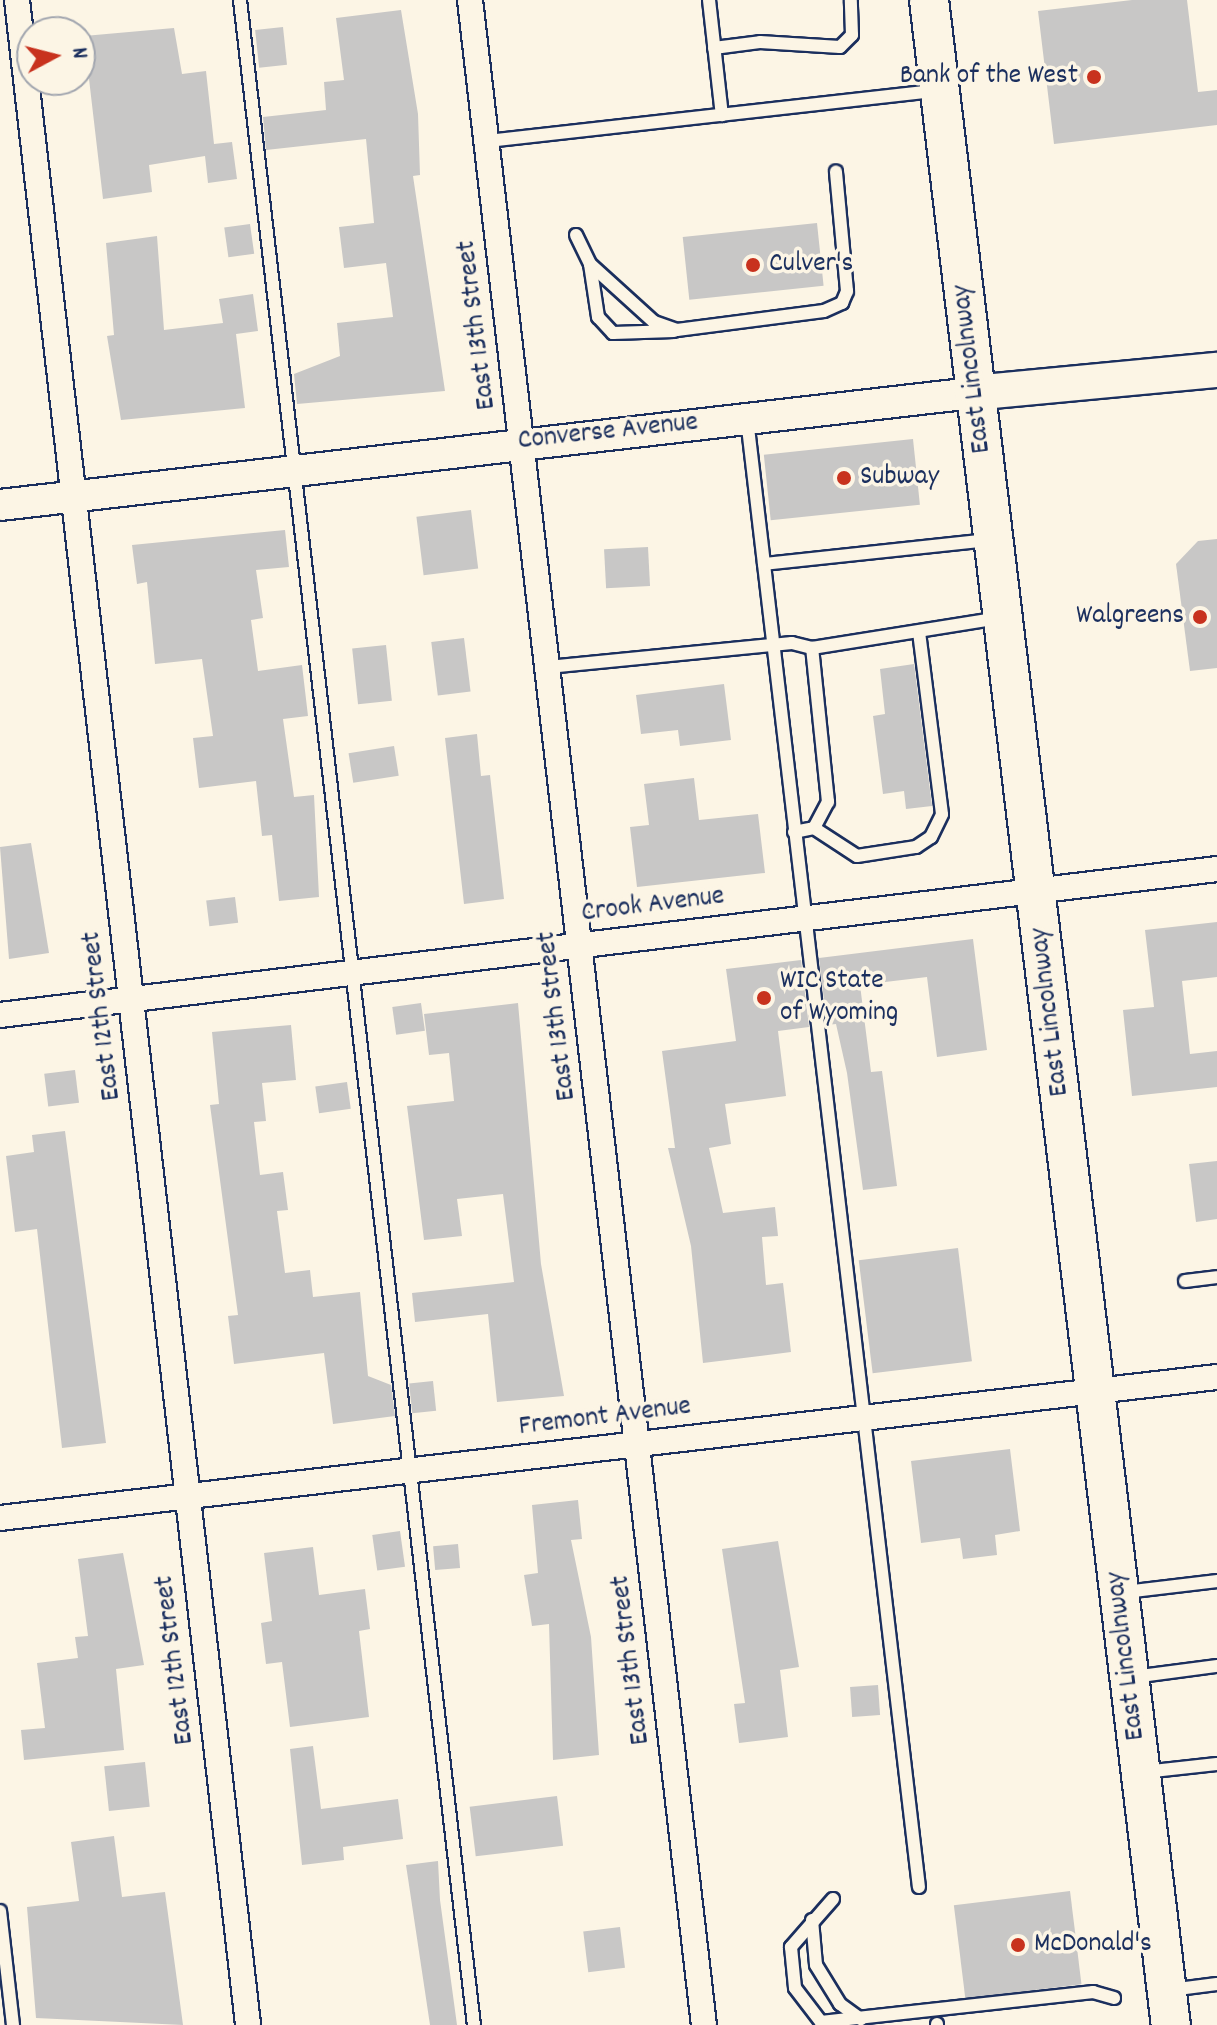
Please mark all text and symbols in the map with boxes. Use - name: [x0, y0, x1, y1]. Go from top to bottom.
- north arrow: [16, 16, 96, 96]
- text: N: [62, 46, 94, 61]
- place label: Bank of the West: [900, 60, 1078, 94]
- marker: Bank of the West: [1085, 68, 1103, 86]
- street label: East 13th Street: [451, 238, 505, 412]
- place label: Culver's: [769, 248, 853, 282]
- marker: Culver's: [744, 256, 762, 274]
- street label: East Lincolnway: [946, 283, 1000, 455]
- street label: Converse Avenue: [516, 407, 700, 459]
- place label: Subway: [860, 461, 939, 495]
- marker: Subway: [835, 469, 853, 487]
- place label: Walgreens: [1076, 600, 1184, 634]
- marker: Walgreens: [1191, 608, 1209, 626]
- street label: Crook Avenue: [580, 881, 726, 931]
- street label: East Lincolnway: [1024, 926, 1078, 1098]
- street label: East 12th Street: [76, 929, 130, 1103]
- street label: East 13th Street: [531, 929, 585, 1103]
- place label: WIC State of Wyoming: [780, 965, 898, 1031]
- marker: WIC State of Wyoming: [755, 989, 773, 1007]
- street label: Fremont Avenue: [517, 1391, 693, 1445]
- street label: East Lincolnway: [1100, 1570, 1154, 1742]
- street label: East 12th Street: [149, 1573, 203, 1747]
- street label: East 13th Street: [605, 1573, 659, 1747]
- place label: McDonald's: [1034, 1928, 1152, 1962]
- marker: McDonald's: [1009, 1936, 1027, 1954]

